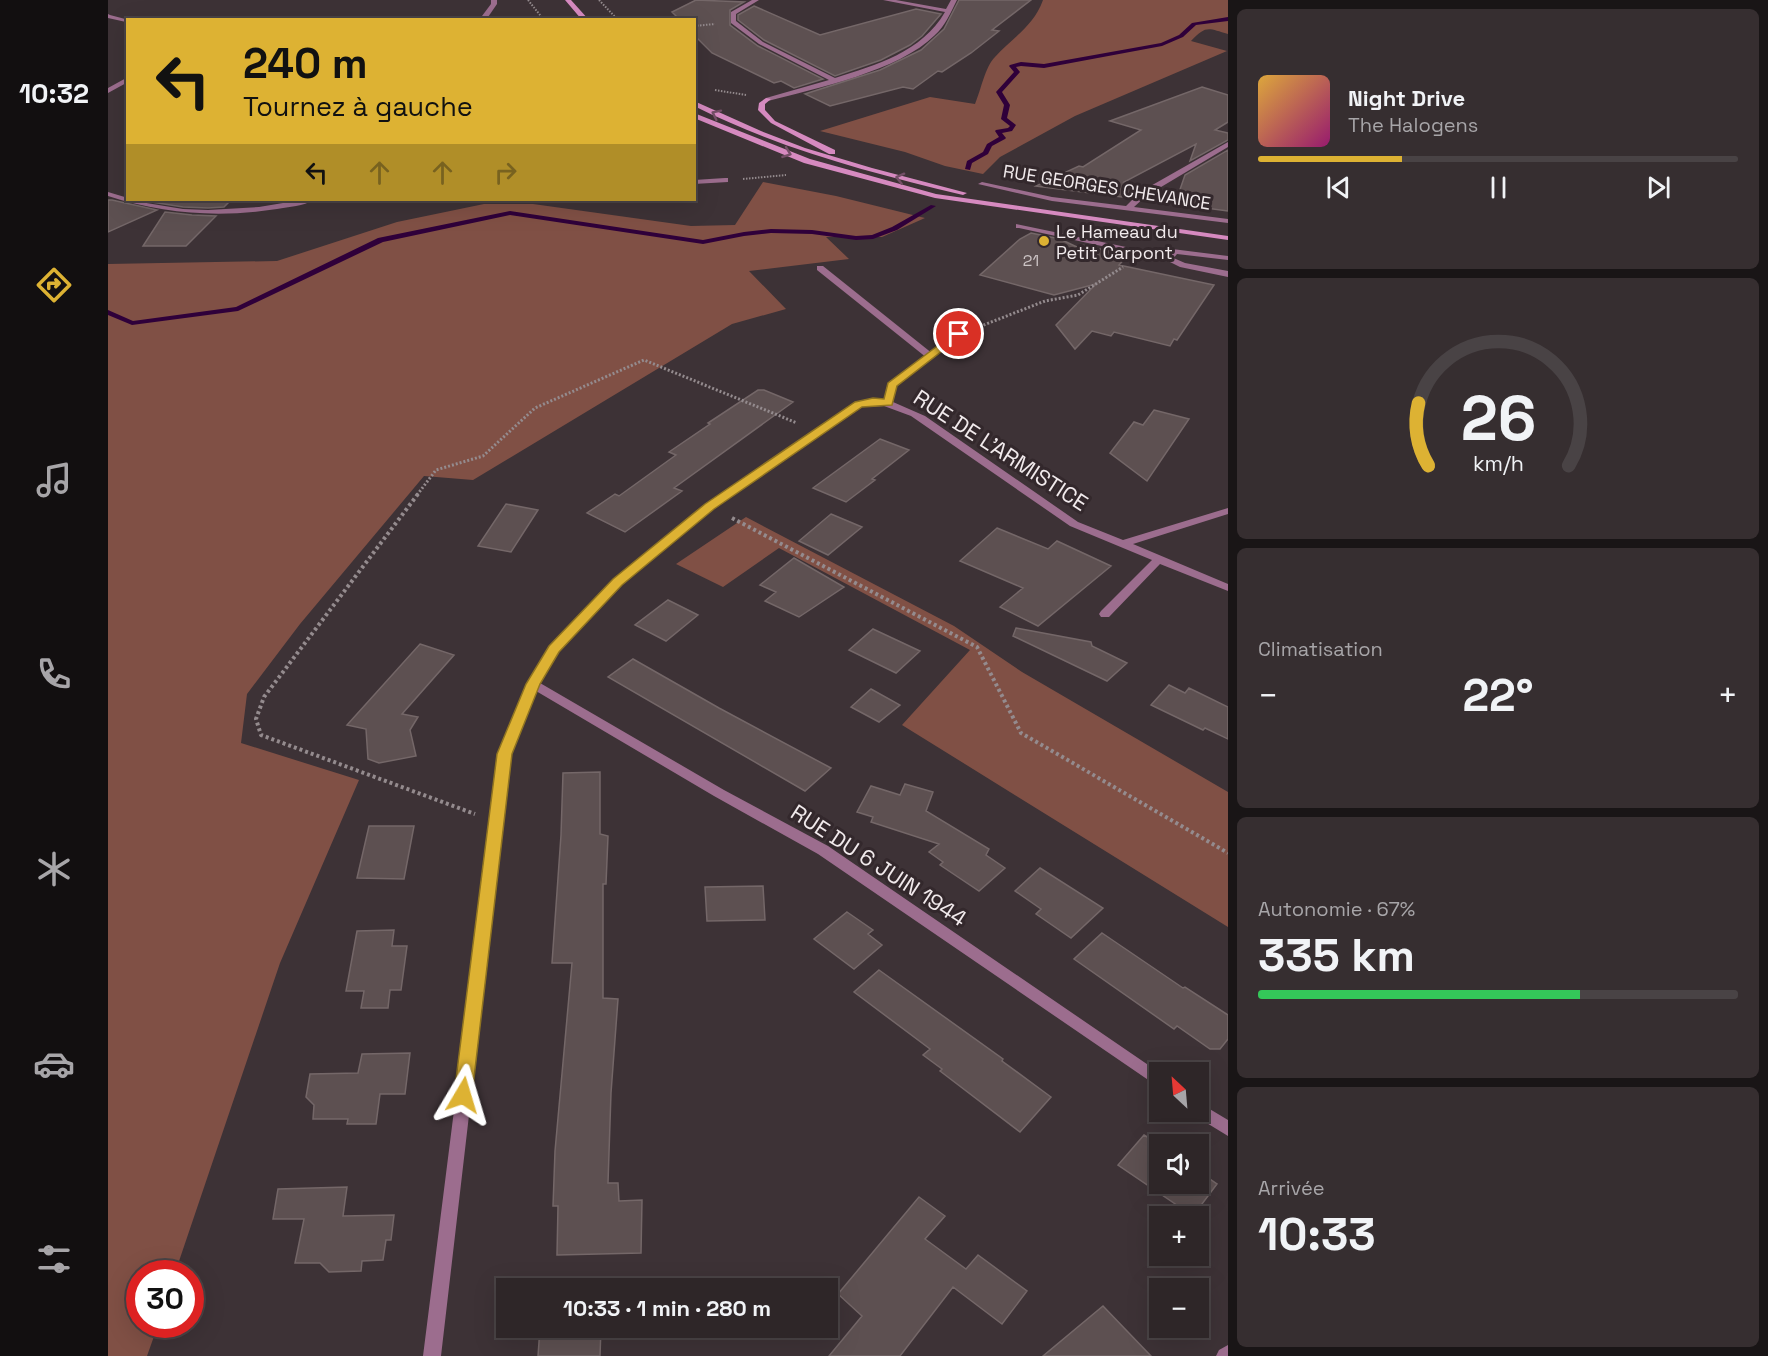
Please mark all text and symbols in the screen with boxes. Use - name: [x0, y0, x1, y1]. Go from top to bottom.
- text: 240 m: [243, 37, 368, 90]
- icon: left: [144, 42, 222, 120]
- text: 10:32: [19, 76, 89, 111]
- text: Night Drive: [1348, 84, 1465, 112]
- text: Tournez à gauche: [243, 89, 473, 124]
- one-way arrow: [711, 109, 722, 121]
- text: The Halogens: [1348, 112, 1478, 138]
- one-way arrow: [781, 146, 792, 159]
- icon: left: [300, 156, 333, 189]
- icon: ahead: [363, 156, 396, 189]
- icon: ahead: [426, 156, 459, 189]
- icon: right: [489, 156, 522, 189]
- street label: RUE GEORGES CHEVANCE: [1002, 159, 1212, 215]
- icon: previous: [1322, 171, 1355, 204]
- icon: pause: [1482, 171, 1515, 204]
- icon: next: [1642, 171, 1675, 204]
- one-way arrow: [895, 172, 905, 185]
- place label: Le Hameau du Petit Carpont: [1056, 220, 1178, 264]
- marker: Le Hameau du Petit Carpont: [1037, 234, 1051, 248]
- house number: 21: [1023, 250, 1039, 271]
- icon: directions: [33, 264, 75, 306]
- pin: [933, 308, 984, 359]
- icon: arrive: [942, 317, 975, 350]
- text: 26: [1460, 379, 1536, 458]
- street label: RUE DE L'ARMISTICE: [909, 383, 1093, 517]
- text: km/h: [1472, 450, 1524, 477]
- icon: music: [33, 459, 75, 501]
- text: Climatisation: [1258, 636, 1383, 662]
- icon: phone: [33, 653, 75, 695]
- text: 22°: [1462, 667, 1534, 724]
- text: −: [1258, 675, 1278, 717]
- text: +: [1718, 675, 1738, 717]
- street label: RUE DU 6 JUIN 1944: [786, 798, 972, 932]
- icon: climate: [33, 848, 75, 890]
- text: Autonomie · 67%: [1258, 896, 1415, 922]
- text: 335 km: [1258, 927, 1415, 984]
- icon: car: [33, 1043, 75, 1085]
- north arrow: [1149, 1062, 1209, 1122]
- map controls: [1149, 1062, 1209, 1338]
- position arrow: [431, 1063, 495, 1127]
- button: sound: [1149, 1134, 1209, 1194]
- text: Arrivée: [1258, 1175, 1325, 1201]
- button: +: [1149, 1206, 1209, 1266]
- text: 10:33: [1258, 1206, 1376, 1263]
- icon: filters: [33, 1238, 75, 1280]
- speed limit sign: 30: [126, 1260, 204, 1338]
- button: −: [1149, 1278, 1209, 1338]
- text: 10:33 · 1 min · 280 m: [563, 1294, 771, 1322]

